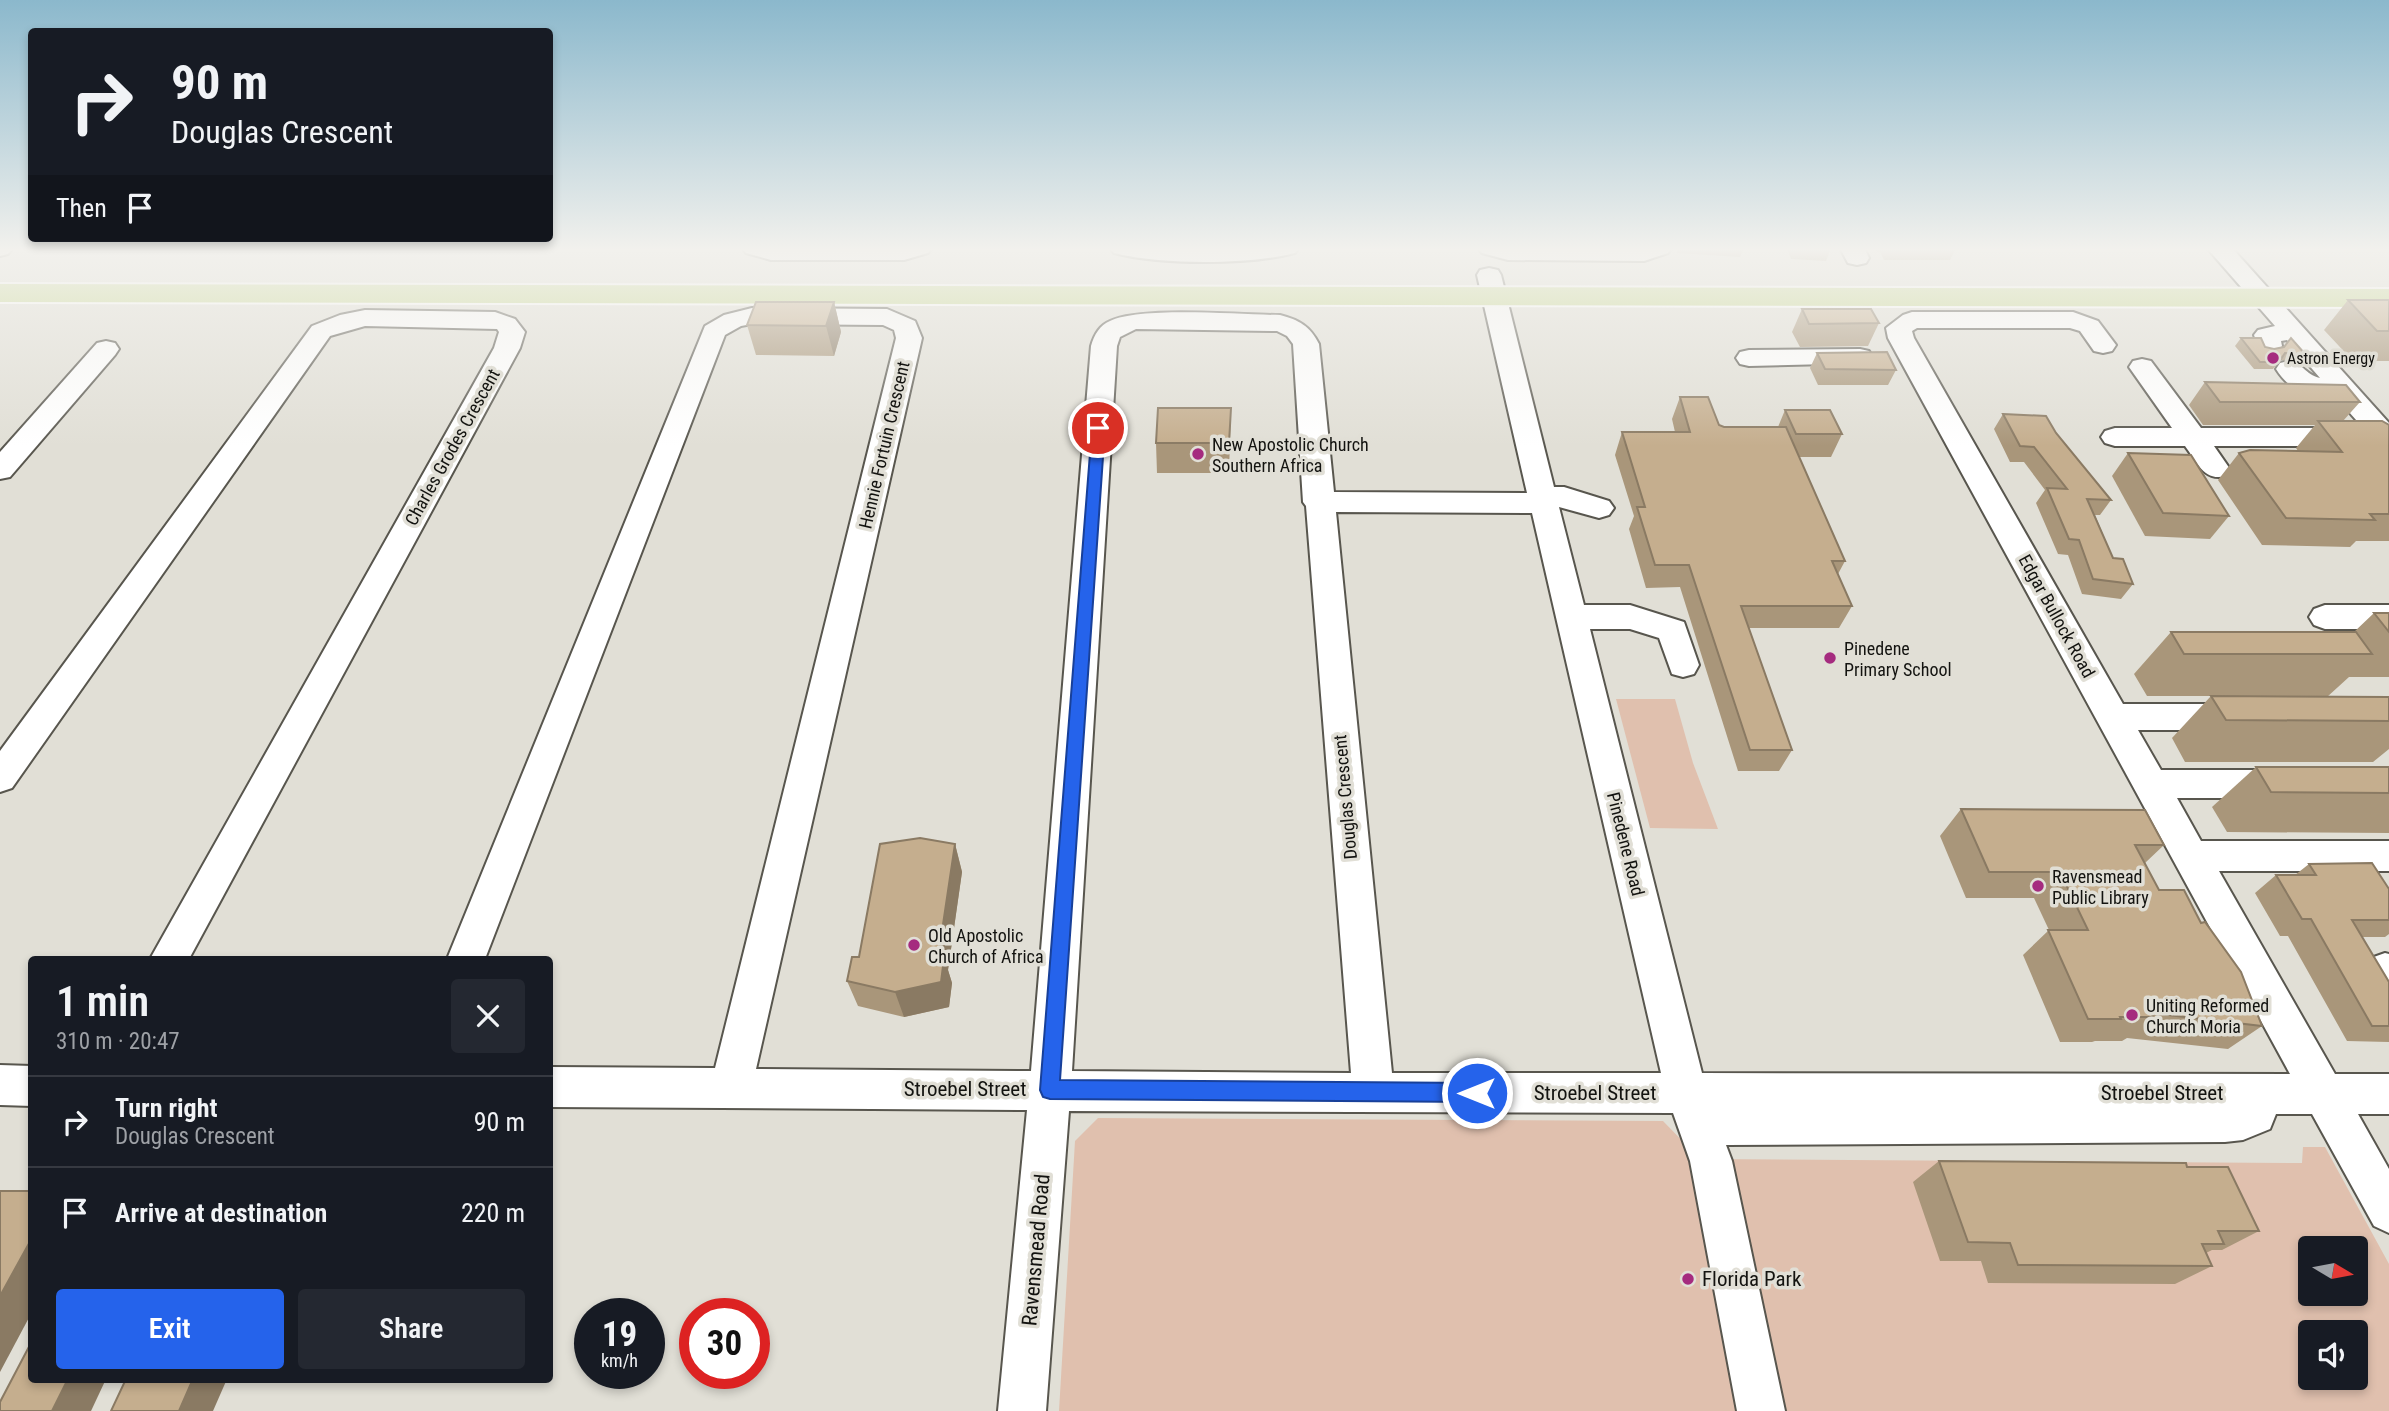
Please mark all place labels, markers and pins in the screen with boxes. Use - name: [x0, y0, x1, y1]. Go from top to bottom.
- place label: Astron Energy: [2287, 349, 2375, 368]
- marker: Astron Energy: [2265, 350, 2281, 366]
- pin: [1068, 398, 1128, 458]
- place label: New Apostolic Church Southern Africa: [1212, 434, 1369, 476]
- marker: New Apostolic Church Southern Africa: [1190, 446, 1206, 462]
- place label: Pinedene Primary School: [1844, 638, 1952, 680]
- marker: Pinedene Primary School: [1822, 650, 1838, 666]
- place label: Ravensmead Public Library: [2052, 866, 2149, 908]
- marker: Ravensmead Public Library: [2030, 878, 2046, 894]
- place label: Old Apostolic Church of Africa: [928, 925, 1044, 967]
- marker: Old Apostolic Church of Africa: [906, 937, 922, 953]
- place label: Uniting Reformed Church Moria: [2146, 995, 2269, 1037]
- marker: Uniting Reformed Church Moria: [2124, 1007, 2140, 1023]
- place label: Florida Park: [1702, 1267, 1802, 1291]
- marker: Florida Park: [1680, 1271, 1696, 1287]

